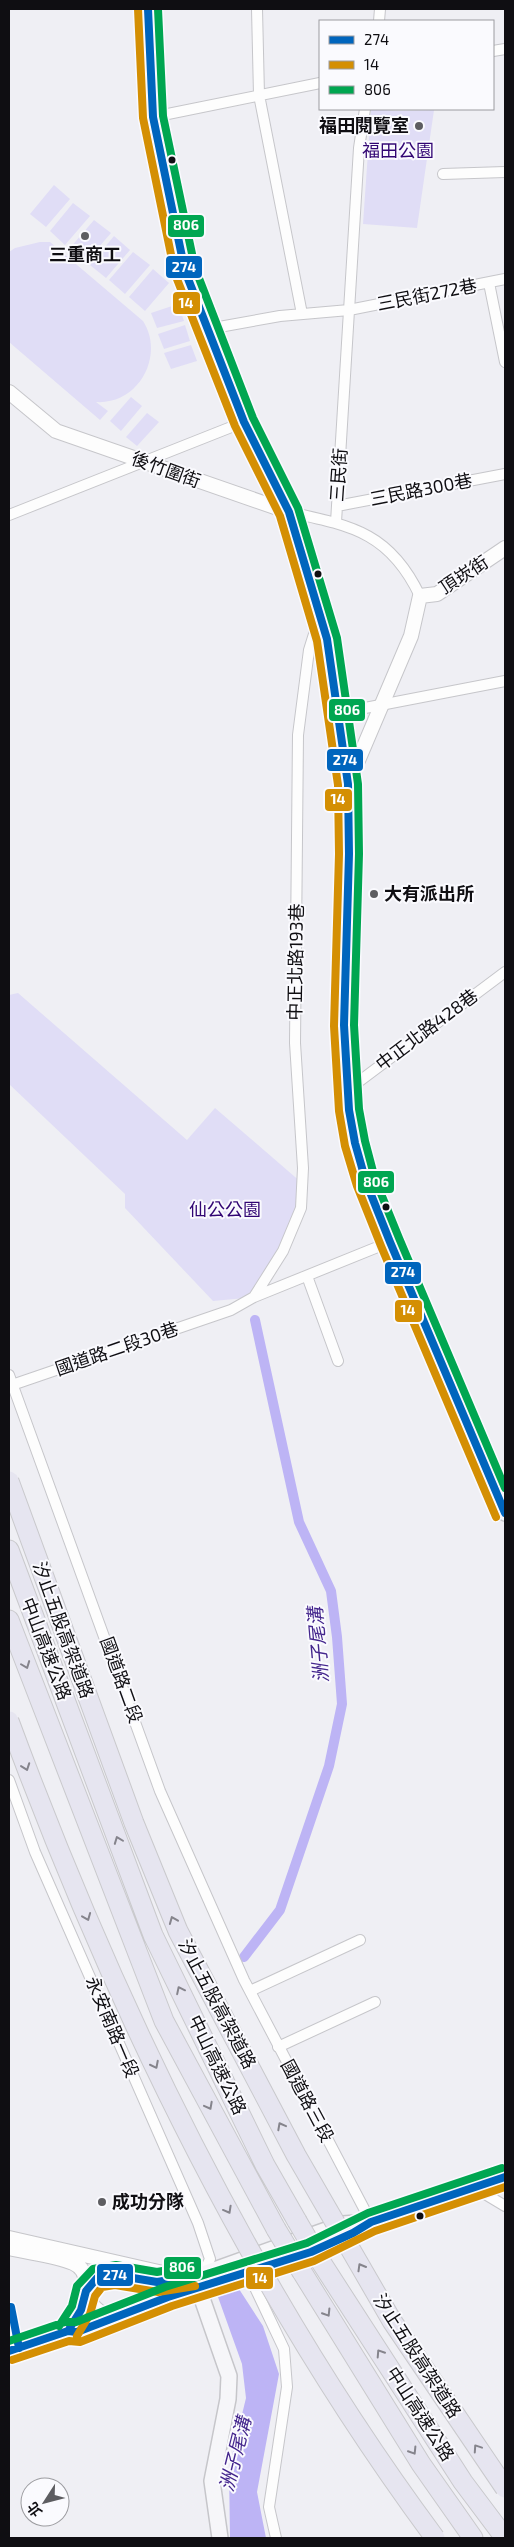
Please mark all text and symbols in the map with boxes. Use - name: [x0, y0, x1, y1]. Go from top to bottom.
- legend: [319, 20, 494, 110]
- text: 274: [364, 30, 389, 48]
- text: 14: [364, 55, 379, 73]
- text: 806: [364, 80, 391, 98]
- place label: 福田閱覽室: [319, 114, 409, 136]
- marker: 福田閱覽室: [413, 120, 425, 132]
- park label: 福田公園: [362, 139, 434, 161]
- unlabelled marker: [167, 155, 177, 165]
- line badge: 806: [167, 214, 205, 238]
- text: 806: [173, 216, 199, 233]
- marker: 三重商工: [79, 230, 91, 242]
- place label: 三重商工: [49, 243, 121, 265]
- line badge: 274: [165, 255, 203, 279]
- text: 274: [172, 258, 196, 275]
- street label: 三民街272巷: [375, 274, 479, 314]
- line badge: 14: [172, 291, 201, 315]
- text: 14: [179, 294, 194, 311]
- street label: 後竹圍街: [129, 446, 204, 492]
- street label: 三民街: [325, 447, 351, 503]
- street label: 三民路300巷: [368, 468, 474, 510]
- street label: 頂崁街: [435, 550, 492, 598]
- unlabelled marker: [313, 569, 323, 579]
- line badge: 806: [328, 698, 366, 722]
- text: 806: [334, 701, 360, 718]
- line badge: 274: [326, 748, 364, 772]
- text: 274: [333, 751, 357, 768]
- line badge: 14: [324, 788, 353, 812]
- text: 14: [331, 790, 346, 807]
- place label: 大有派出所: [384, 882, 474, 904]
- marker: 大有派出所: [368, 888, 380, 900]
- street label: 中正北路193巷: [283, 903, 307, 1021]
- street label: 中正北路428巷: [371, 984, 482, 1075]
- line badge: 806: [357, 1170, 395, 1194]
- text: 806: [363, 1173, 389, 1190]
- park label: 仙公公園: [189, 1198, 261, 1220]
- unlabelled marker: [381, 1202, 391, 1212]
- line badge: 274: [384, 1261, 422, 1285]
- text: 274: [391, 1263, 415, 1280]
- line badge: 14: [394, 1299, 423, 1323]
- text: 14: [401, 1301, 416, 1318]
- street label: 國道路二段30巷: [52, 1317, 181, 1379]
- street label: 汐止五股高架道路: [29, 1558, 99, 1701]
- street label: 中山高速公路: [17, 1594, 77, 1703]
- water label: 洲子尾溝: [302, 1603, 332, 1684]
- street label: 國道路二段: [96, 1634, 148, 1726]
- one-way arrow: [20, 1660, 30, 1669]
- one-way arrow: [20, 1762, 30, 1770]
- one-way arrow: [114, 1837, 124, 1845]
- one-way arrow: [81, 1912, 91, 1921]
- one-way arrow: [169, 1916, 180, 1925]
- street label: 汐止五股高架道路: [174, 1935, 261, 2072]
- street label: 永安南路一段: [82, 1973, 144, 2081]
- one-way arrow: [176, 1986, 187, 1995]
- street label: 中山高速公路: [184, 2011, 251, 2118]
- street label: 國道路三段: [277, 2056, 339, 2145]
- one-way arrow: [149, 2059, 159, 2068]
- one-way arrow: [203, 2100, 213, 2109]
- one-way arrow: [277, 2122, 287, 2131]
- place label: 成功分隊: [112, 2190, 184, 2212]
- marker: 成功分隊: [96, 2196, 108, 2208]
- one-way arrow: [221, 2204, 231, 2213]
- unlabelled marker: [415, 2211, 425, 2221]
- line badge: 806: [163, 2256, 202, 2280]
- text: 806: [169, 2258, 195, 2275]
- line badge: 274: [96, 2263, 134, 2287]
- one-way arrow: [357, 2264, 367, 2273]
- text: 274: [103, 2266, 127, 2283]
- line badge: 14: [245, 2266, 274, 2290]
- text: 14: [253, 2269, 268, 2286]
- street label: 汐止五股高架道路: [369, 2289, 466, 2422]
- one-way arrow: [321, 2308, 331, 2317]
- one-way arrow: [376, 2349, 386, 2358]
- street label: 中山高速公路: [382, 2362, 459, 2465]
- water label: 洲子尾溝: [214, 2411, 256, 2494]
- one-way arrow: [474, 2444, 483, 2454]
- one-way arrow: [407, 2446, 416, 2455]
- north arrow: [20, 2477, 70, 2527]
- text: 北: [23, 2499, 45, 2521]

